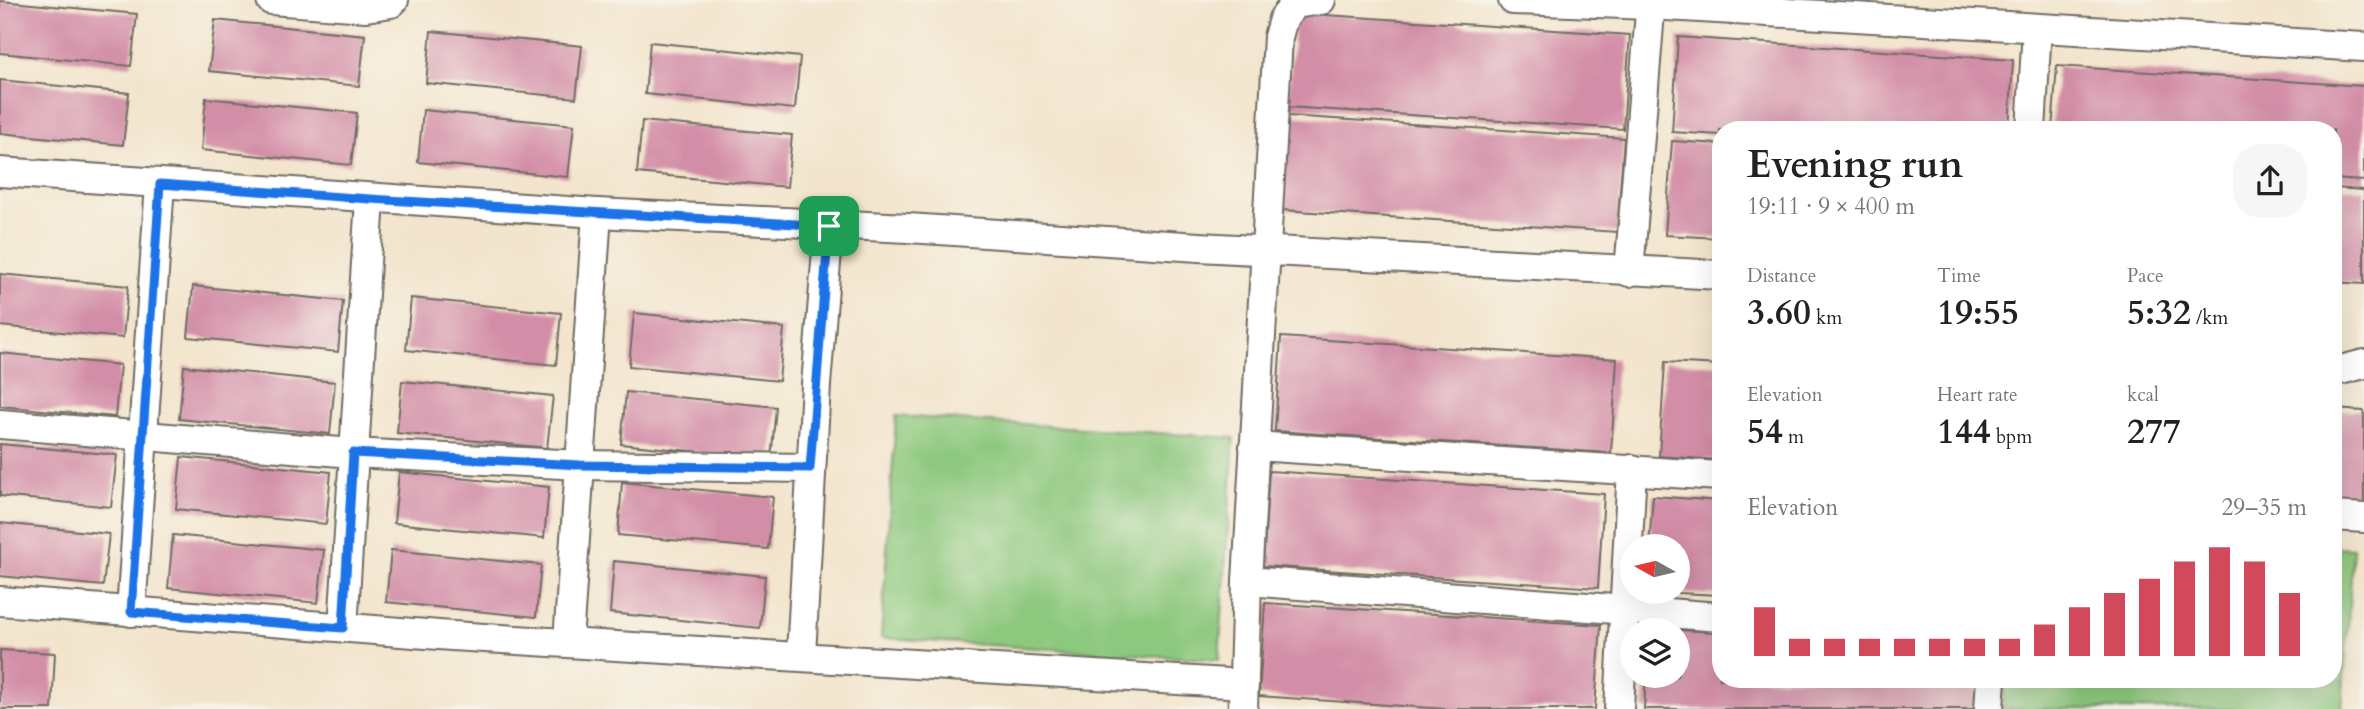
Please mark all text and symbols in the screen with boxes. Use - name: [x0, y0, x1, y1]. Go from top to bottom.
- text: Evening run: [1747, 139, 1963, 191]
- button: share: [2233, 144, 2307, 218]
- text: 19:11 · 9 × 400 m: [1747, 191, 1915, 222]
- pin: [799, 196, 859, 256]
- icon: arrive: [810, 207, 848, 245]
- text: Distance: [1747, 263, 1816, 289]
- text: Time: [1937, 263, 1981, 289]
- text: Pace: [2127, 263, 2164, 289]
- text: 3.60: [1747, 289, 1811, 337]
- text: 19:55: [1937, 289, 2019, 337]
- text: 5:32: [2127, 289, 2191, 337]
- text: km: [1811, 305, 1842, 331]
- text: /km: [2191, 305, 2228, 331]
- text: Elevation: [1747, 382, 1822, 408]
- text: Heart rate: [1937, 382, 2018, 408]
- text: kcal: [2127, 382, 2159, 408]
- text: 54: [1747, 408, 1783, 456]
- text: 144: [1937, 408, 1991, 456]
- text: 277: [2127, 408, 2181, 456]
- text: m: [1783, 424, 1804, 450]
- text: bpm: [1991, 424, 2032, 450]
- text: Elevation: [1747, 492, 1838, 523]
- text: 29–35 m: [2222, 492, 2307, 523]
- north arrow: [1620, 534, 1690, 604]
- map controls: [1620, 534, 1690, 688]
- button: layers: [1620, 618, 1690, 688]

